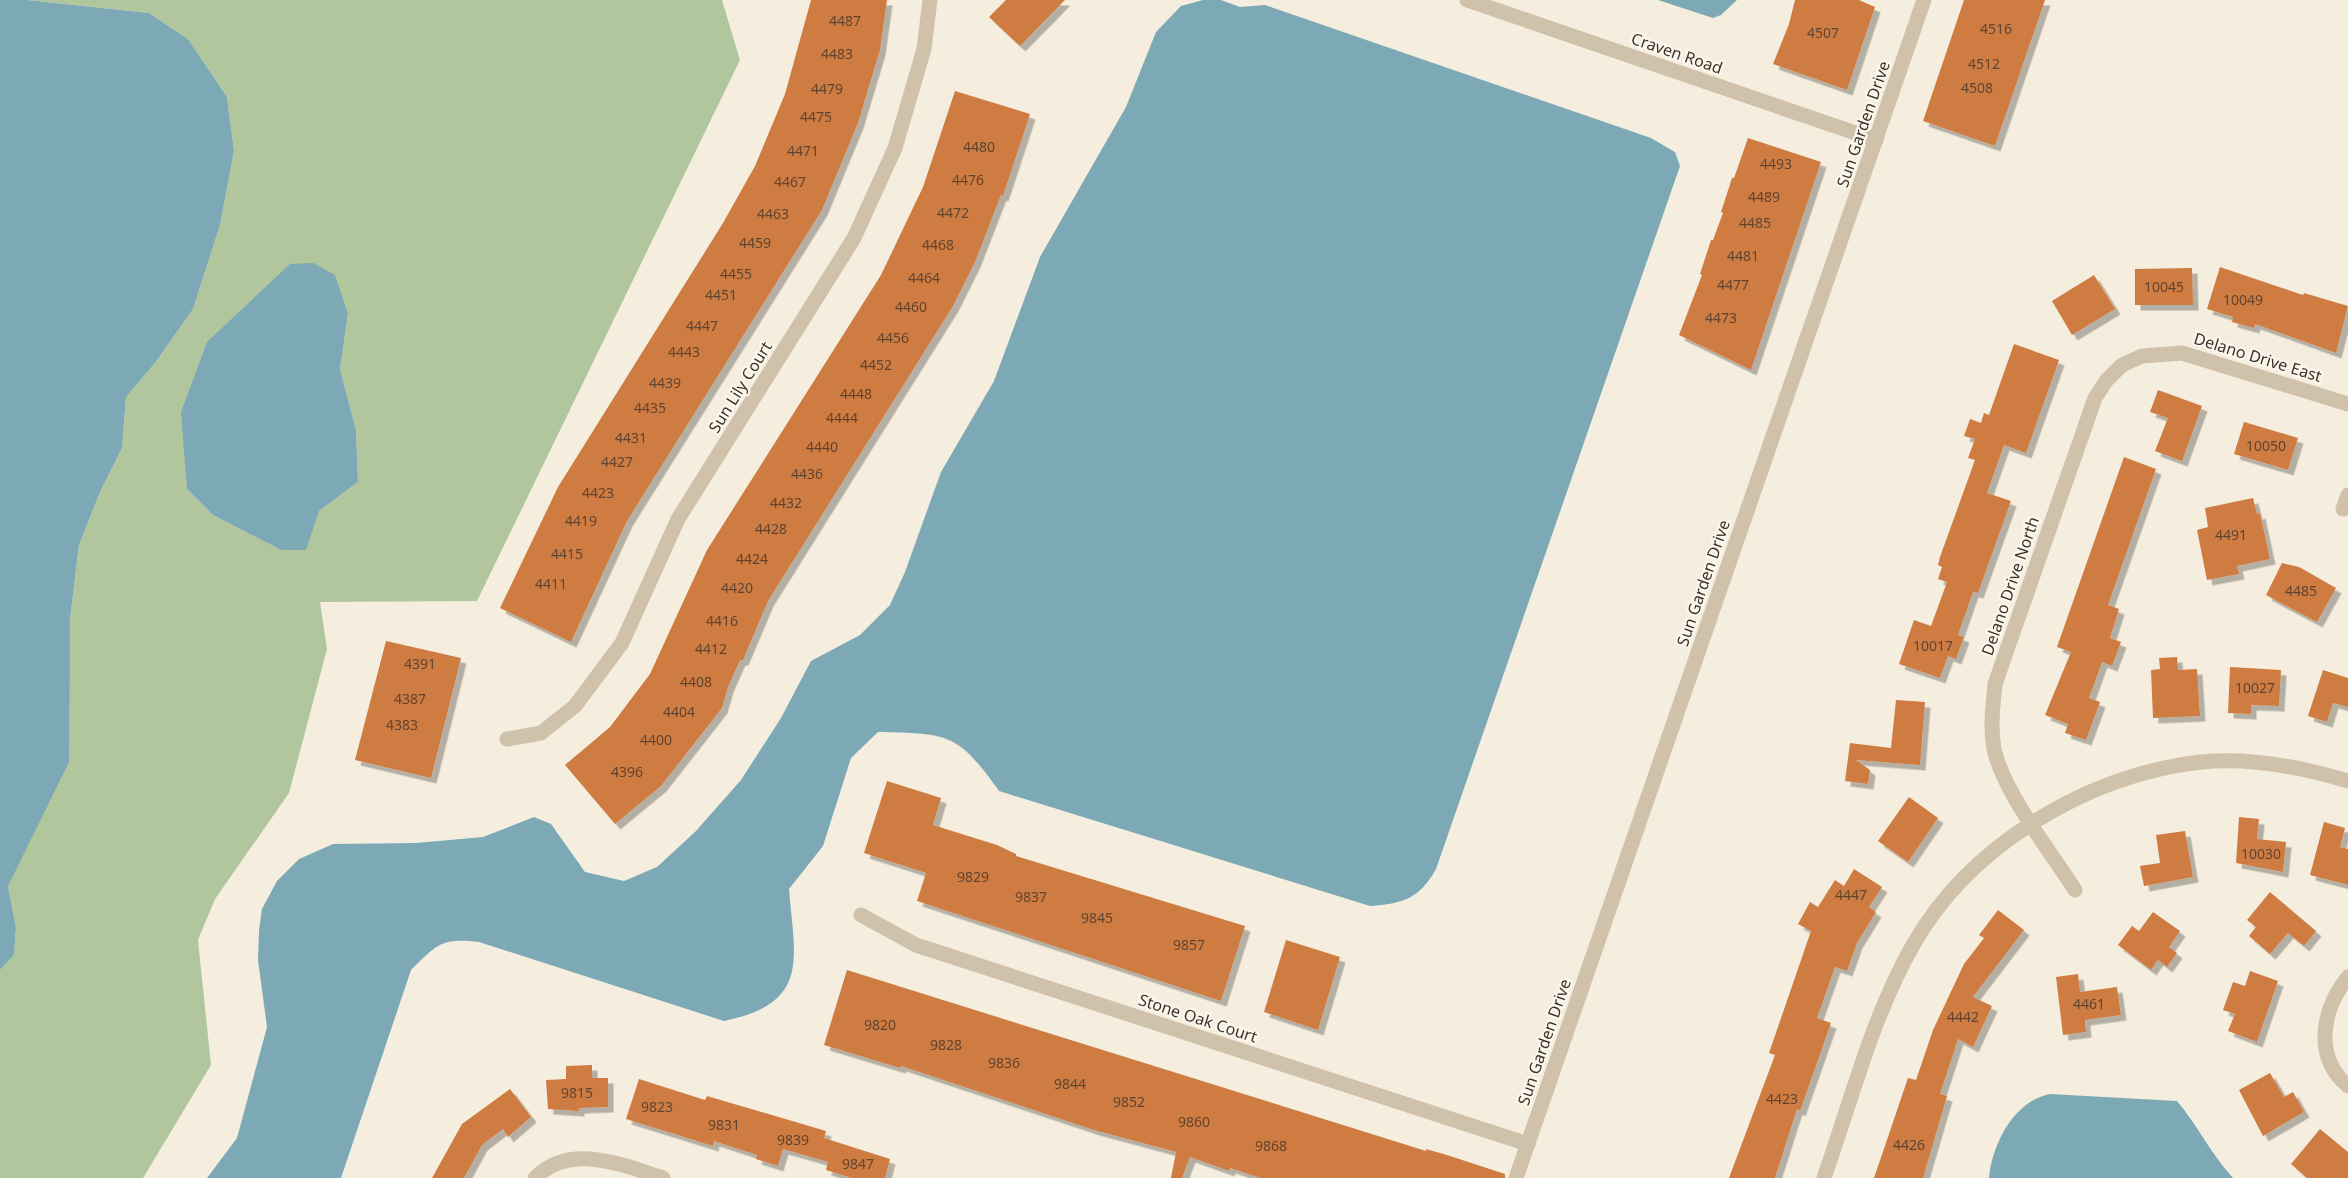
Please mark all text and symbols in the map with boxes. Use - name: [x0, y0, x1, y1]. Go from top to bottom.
- house number: 4487: [829, 11, 861, 30]
- house number: 4516: [1980, 19, 2012, 38]
- house number: 4507: [1807, 23, 1839, 42]
- street label: Craven Road: [1628, 27, 1726, 79]
- house number: 4483: [821, 44, 853, 63]
- house number: 4512: [1968, 54, 2000, 73]
- street label: Sun Garden Drive: [1831, 58, 1895, 190]
- house number: 4508: [1961, 78, 1993, 97]
- house number: 4479: [811, 79, 843, 98]
- house number: 4475: [800, 107, 832, 126]
- house number: 4480: [963, 137, 995, 156]
- house number: 4471: [787, 141, 819, 160]
- house number: 4493: [1760, 154, 1792, 173]
- house number: 4476: [952, 170, 984, 189]
- house number: 4467: [774, 172, 806, 191]
- house number: 4489: [1748, 187, 1780, 206]
- house number: 4472: [937, 203, 969, 222]
- house number: 4463: [757, 204, 789, 223]
- house number: 4485: [1739, 213, 1771, 232]
- house number: 4459: [739, 233, 771, 252]
- house number: 4468: [922, 235, 954, 254]
- house number: 4481: [1727, 246, 1759, 265]
- house number: 4455: [720, 264, 752, 283]
- house number: 4464: [908, 268, 940, 287]
- house number: 4477: [1717, 275, 1749, 294]
- house number: 10045: [2144, 277, 2184, 296]
- house number: 4451: [705, 285, 737, 304]
- house number: 10049: [2223, 290, 2263, 309]
- house number: 4460: [895, 297, 927, 316]
- house number: 4473: [1705, 308, 1737, 327]
- house number: 4447: [686, 316, 718, 335]
- street label: Delano Drive East: [2191, 327, 2325, 387]
- house number: 4456: [877, 328, 909, 347]
- street label: Sun Lily Court: [703, 337, 777, 437]
- house number: 4443: [668, 342, 700, 361]
- house number: 4452: [860, 355, 892, 374]
- house number: 4439: [649, 373, 681, 392]
- house number: 4448: [840, 384, 872, 403]
- house number: 4435: [634, 398, 666, 417]
- house number: 4444: [826, 408, 858, 427]
- house number: 4431: [615, 428, 647, 447]
- house number: 10050: [2246, 436, 2286, 455]
- house number: 4440: [806, 437, 838, 456]
- house number: 4427: [601, 452, 633, 471]
- house number: 4436: [791, 464, 823, 483]
- house number: 4423: [582, 483, 614, 502]
- house number: 4432: [770, 493, 802, 512]
- house number: 4419: [565, 511, 597, 530]
- street label: Delano Drive North: [1976, 514, 2044, 658]
- street label: Sun Garden Drive: [1671, 517, 1735, 649]
- house number: 4428: [755, 519, 787, 538]
- house number: 4491: [2215, 525, 2247, 544]
- house number: 4415: [551, 544, 583, 563]
- house number: 4424: [736, 549, 768, 568]
- house number: 4411: [535, 574, 567, 593]
- house number: 4420: [721, 578, 753, 597]
- house number: 4485: [2285, 581, 2317, 600]
- house number: 4416: [706, 611, 738, 630]
- house number: 10017: [1913, 636, 1953, 655]
- house number: 4412: [695, 639, 727, 658]
- house number: 4391: [404, 654, 436, 673]
- house number: 4408: [680, 672, 712, 691]
- house number: 10027: [2235, 678, 2275, 697]
- house number: 4387: [394, 689, 426, 708]
- house number: 4404: [663, 702, 695, 721]
- house number: 4383: [386, 715, 418, 734]
- house number: 4400: [640, 730, 672, 749]
- house number: 4396: [611, 762, 643, 781]
- house number: 10030: [2241, 844, 2281, 863]
- house number: 9829: [957, 867, 989, 886]
- house number: 4447: [1835, 885, 1867, 904]
- house number: 9837: [1015, 887, 1047, 906]
- house number: 9845: [1081, 908, 1113, 927]
- house number: 9857: [1173, 935, 1205, 954]
- street label: Sun Garden Drive: [1512, 976, 1576, 1108]
- street label: Stone Oak Court: [1136, 988, 1260, 1048]
- house number: 4461: [2073, 994, 2105, 1013]
- house number: 4442: [1947, 1007, 1979, 1026]
- house number: 9820: [864, 1015, 896, 1034]
- house number: 9828: [930, 1035, 962, 1054]
- house number: 9836: [988, 1053, 1020, 1072]
- house number: 9844: [1054, 1074, 1086, 1093]
- house number: 9815: [561, 1083, 593, 1102]
- house number: 4423: [1766, 1089, 1798, 1108]
- house number: 9852: [1113, 1092, 1145, 1111]
- house number: 9823: [641, 1097, 673, 1116]
- house number: 9860: [1178, 1112, 1210, 1131]
- house number: 9831: [708, 1115, 740, 1134]
- house number: 9839: [777, 1130, 809, 1149]
- house number: 4426: [1893, 1135, 1925, 1154]
- house number: 9868: [1255, 1136, 1287, 1155]
- house number: 9847: [842, 1154, 874, 1173]

